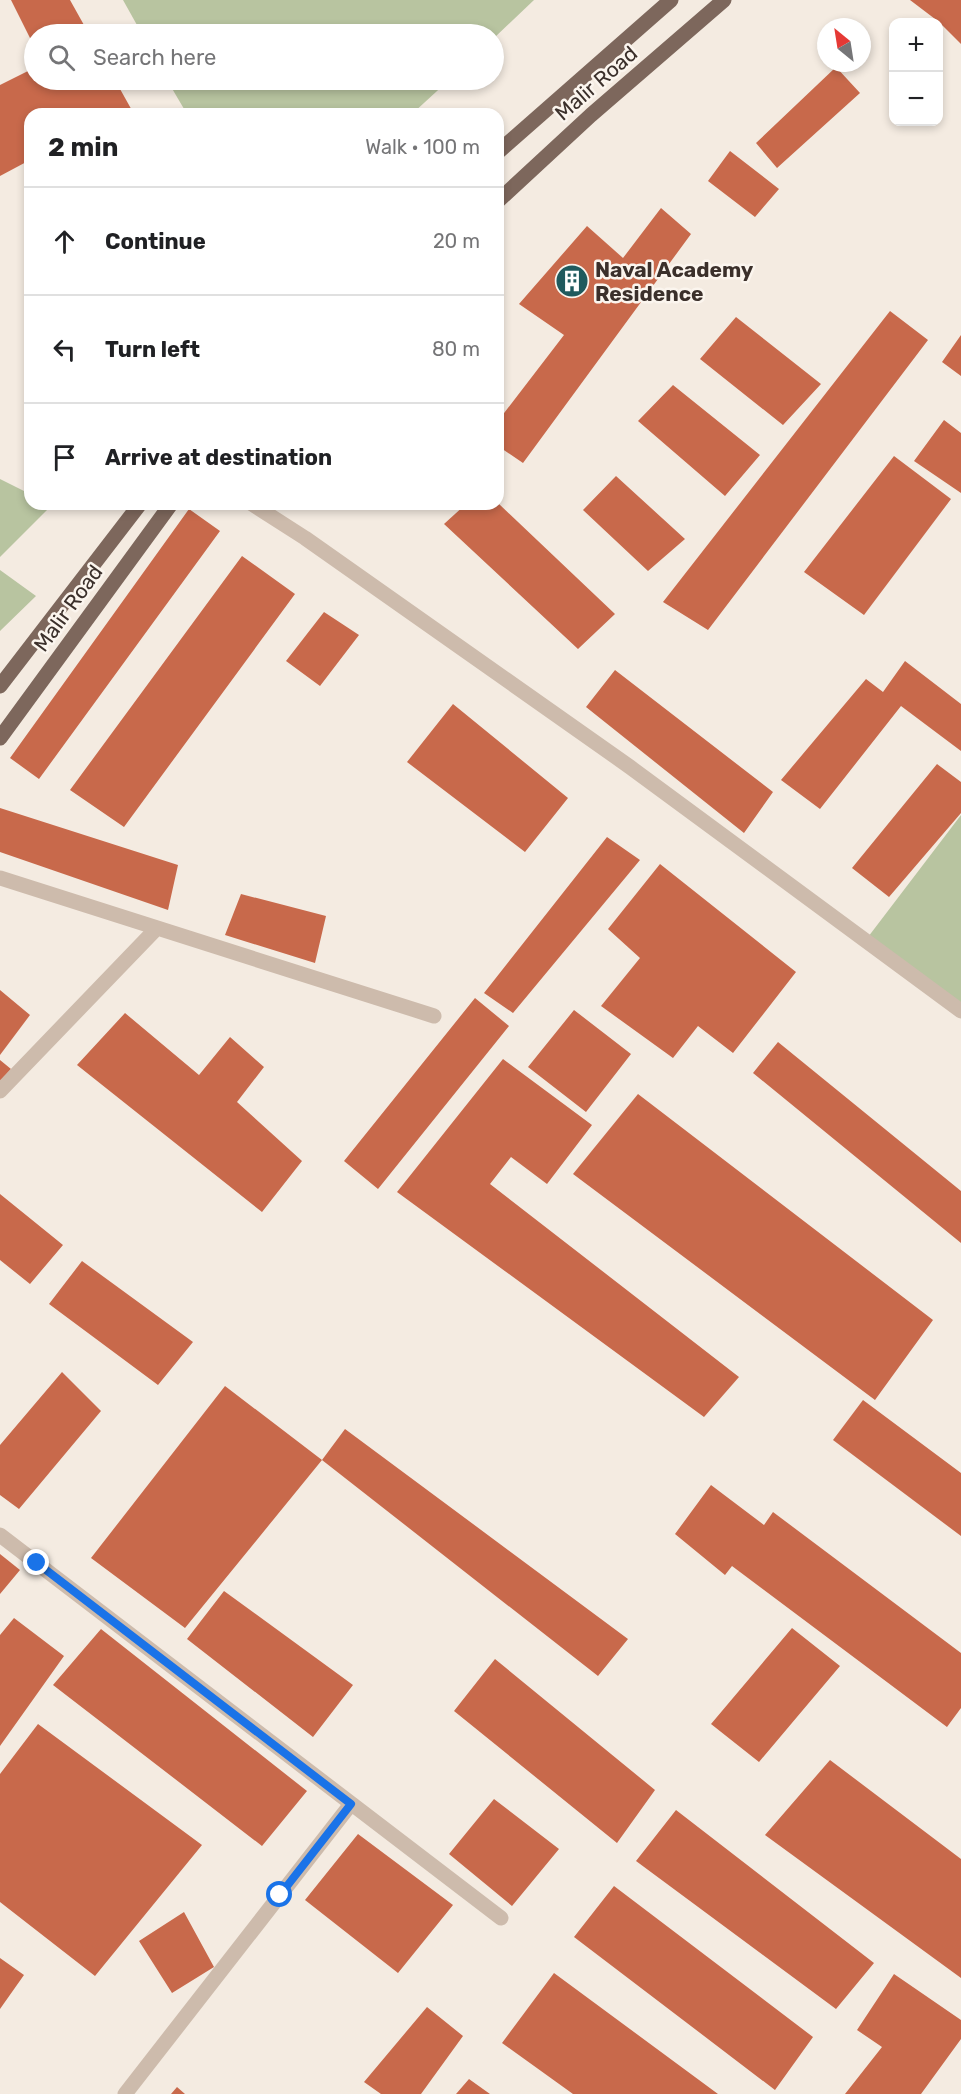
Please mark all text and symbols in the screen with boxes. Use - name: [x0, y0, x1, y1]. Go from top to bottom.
- north arrow: [817, 18, 871, 72]
- map controls: [889, 18, 943, 126]
- button: +: [889, 18, 943, 72]
- search box: [24, 24, 504, 90]
- street label: Malir Road: [550, 40, 642, 126]
- icon: search: [45, 41, 78, 74]
- text: Search here: [93, 44, 216, 71]
- button: −: [889, 72, 943, 126]
- text: 2 min: [48, 132, 118, 163]
- text: Walk · 100 m: [365, 135, 480, 159]
- icon: ahead: [48, 225, 81, 258]
- text: Continue: [105, 228, 206, 255]
- text: 20 m: [433, 229, 480, 253]
- place label: Naval Academy Residence: [595, 257, 754, 306]
- building icon: Naval Academy Residence: [554, 263, 590, 299]
- icon: left: [48, 333, 81, 366]
- text: Turn left: [105, 336, 200, 363]
- text: 80 m: [432, 337, 480, 361]
- icon: arrive: [48, 441, 81, 474]
- text: Arrive at destination: [105, 444, 332, 471]
- street label: Malir Road: [28, 560, 108, 656]
- route end: [23, 1549, 49, 1575]
- route start: [266, 1881, 292, 1907]

